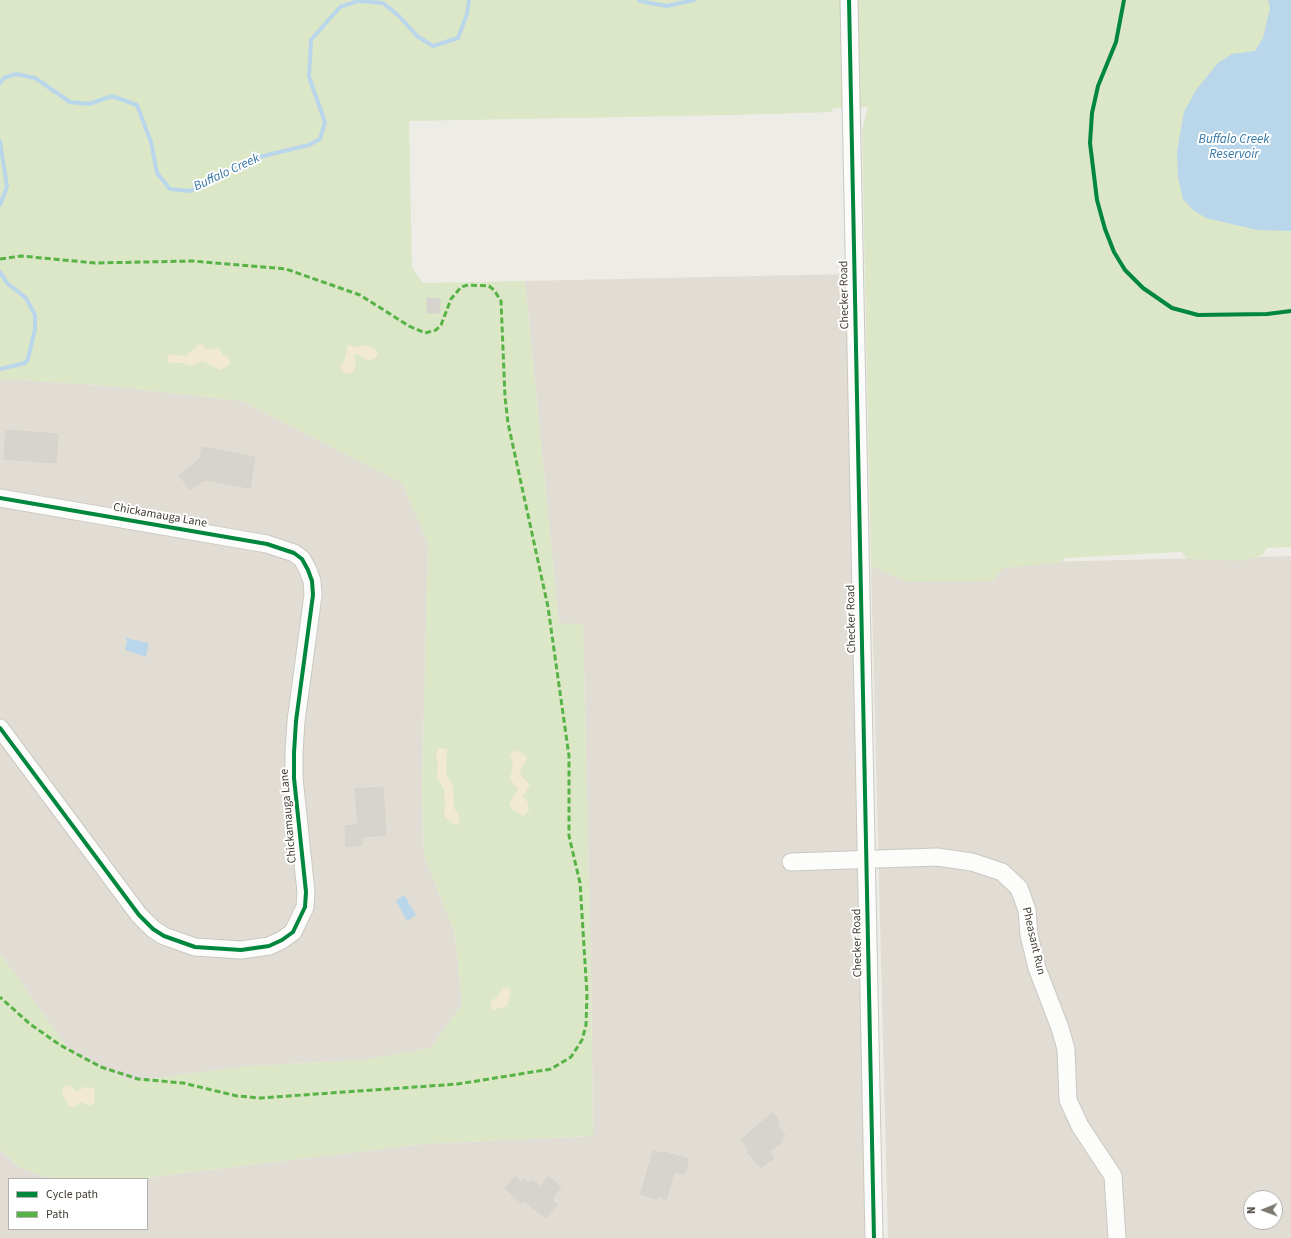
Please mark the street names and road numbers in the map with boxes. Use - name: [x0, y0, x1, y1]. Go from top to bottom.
- street label: Checker Road: [837, 260, 853, 330]
- street label: Chickamauga Lane: [112, 501, 208, 531]
- street label: Checker Road: [844, 584, 860, 654]
- street label: Chickamauga Lane: [278, 768, 300, 864]
- street label: Pheasant Run: [1018, 906, 1048, 976]
- street label: Checker Road: [850, 908, 866, 978]

